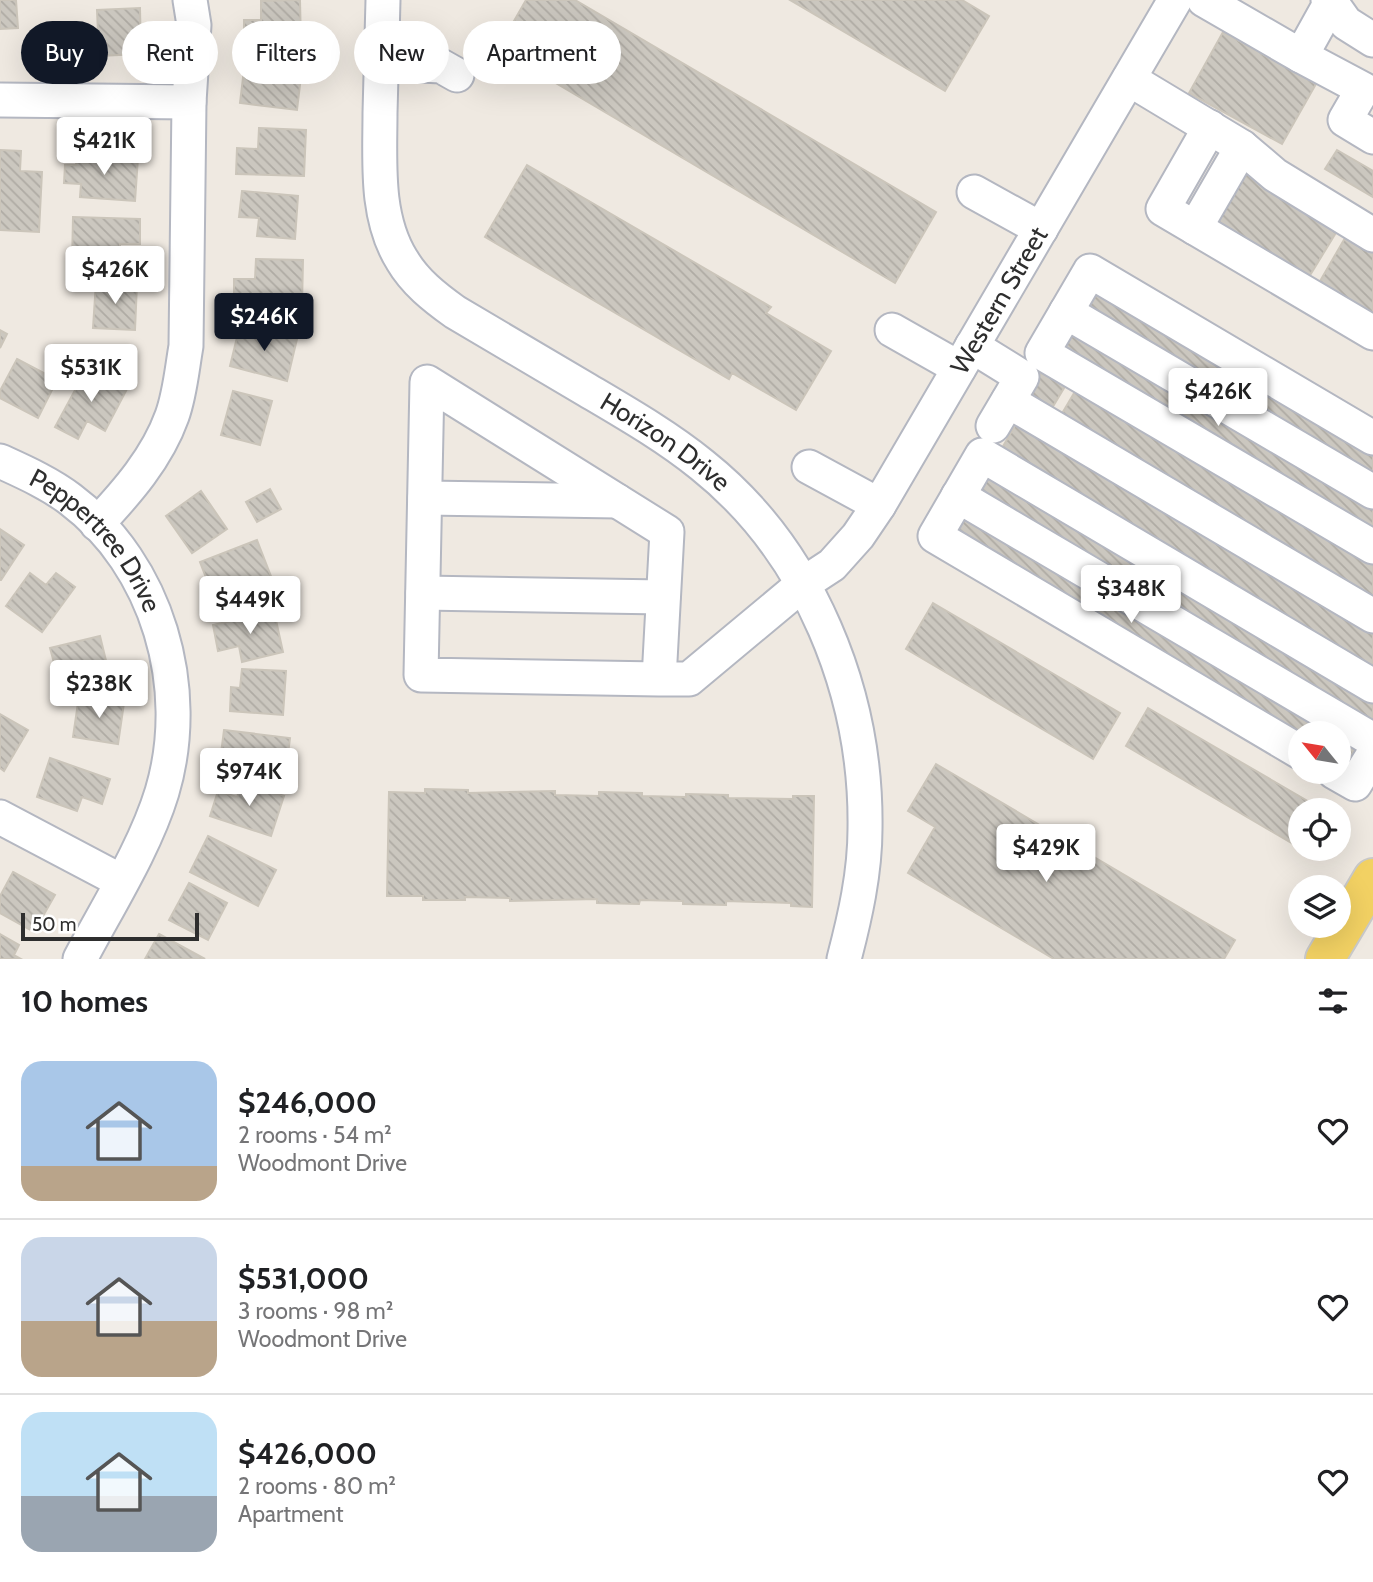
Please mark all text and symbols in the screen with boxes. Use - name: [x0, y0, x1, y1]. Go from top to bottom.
- chip: Buy: [21, 21, 108, 84]
- chip: Rent: [122, 21, 218, 84]
- chip: Filters: [232, 21, 340, 84]
- chip: New: [354, 21, 449, 84]
- chip: Apartment: [463, 21, 621, 84]
- pin: $421K: [55, 118, 153, 177]
- text: $421K: [73, 126, 135, 154]
- street label: Western Street: [943, 221, 1055, 380]
- pin: $426K: [66, 246, 164, 306]
- text: $426K: [81, 255, 149, 283]
- pin: $246K: [215, 294, 313, 353]
- text: $246K: [230, 302, 298, 330]
- pin: $531K: [42, 344, 140, 404]
- text: $531K: [61, 353, 122, 381]
- pin: $426K: [1169, 368, 1267, 428]
- text: $426K: [1184, 377, 1252, 405]
- street label: Horizon Drive: [595, 386, 737, 498]
- street label: Peppertree Drive: [24, 462, 168, 617]
- pin: $348K: [1082, 566, 1180, 625]
- text: $348K: [1097, 574, 1165, 602]
- pin: $449K: [201, 576, 299, 636]
- text: $449K: [215, 585, 285, 613]
- pin: $238K: [50, 660, 148, 720]
- text: $238K: [66, 669, 132, 697]
- north arrow: [1288, 721, 1351, 784]
- map controls: [1288, 721, 1351, 938]
- pin: $974K: [200, 748, 298, 808]
- text: $974K: [216, 757, 282, 785]
- button: locate: [1288, 798, 1351, 861]
- pin: $429K: [997, 824, 1095, 884]
- text: $429K: [1012, 833, 1080, 861]
- button: layers: [1288, 875, 1351, 938]
- scale bar: [21, 910, 200, 942]
- text: 50 m: [32, 913, 76, 936]
- icon: filters: [1314, 982, 1352, 1020]
- text: 10 homes: [21, 983, 148, 1020]
- text: $246,000: [238, 1084, 377, 1121]
- icon: home: [77, 1089, 161, 1173]
- icon: heart: [1314, 1112, 1352, 1150]
- text: 2 rooms · 54 m²: [238, 1121, 392, 1149]
- text: Woodmont Drive: [238, 1149, 407, 1177]
- text: $531,000: [238, 1260, 369, 1297]
- icon: home: [77, 1265, 161, 1349]
- icon: heart: [1314, 1288, 1352, 1326]
- text: 3 rooms · 98 m²: [238, 1297, 393, 1325]
- text: Woodmont Drive: [238, 1325, 407, 1353]
- text: $426,000: [238, 1435, 377, 1472]
- icon: home: [77, 1440, 161, 1524]
- icon: heart: [1314, 1463, 1352, 1501]
- text: 2 rooms · 80 m²: [238, 1472, 396, 1500]
- text: Apartment: [238, 1500, 343, 1528]

